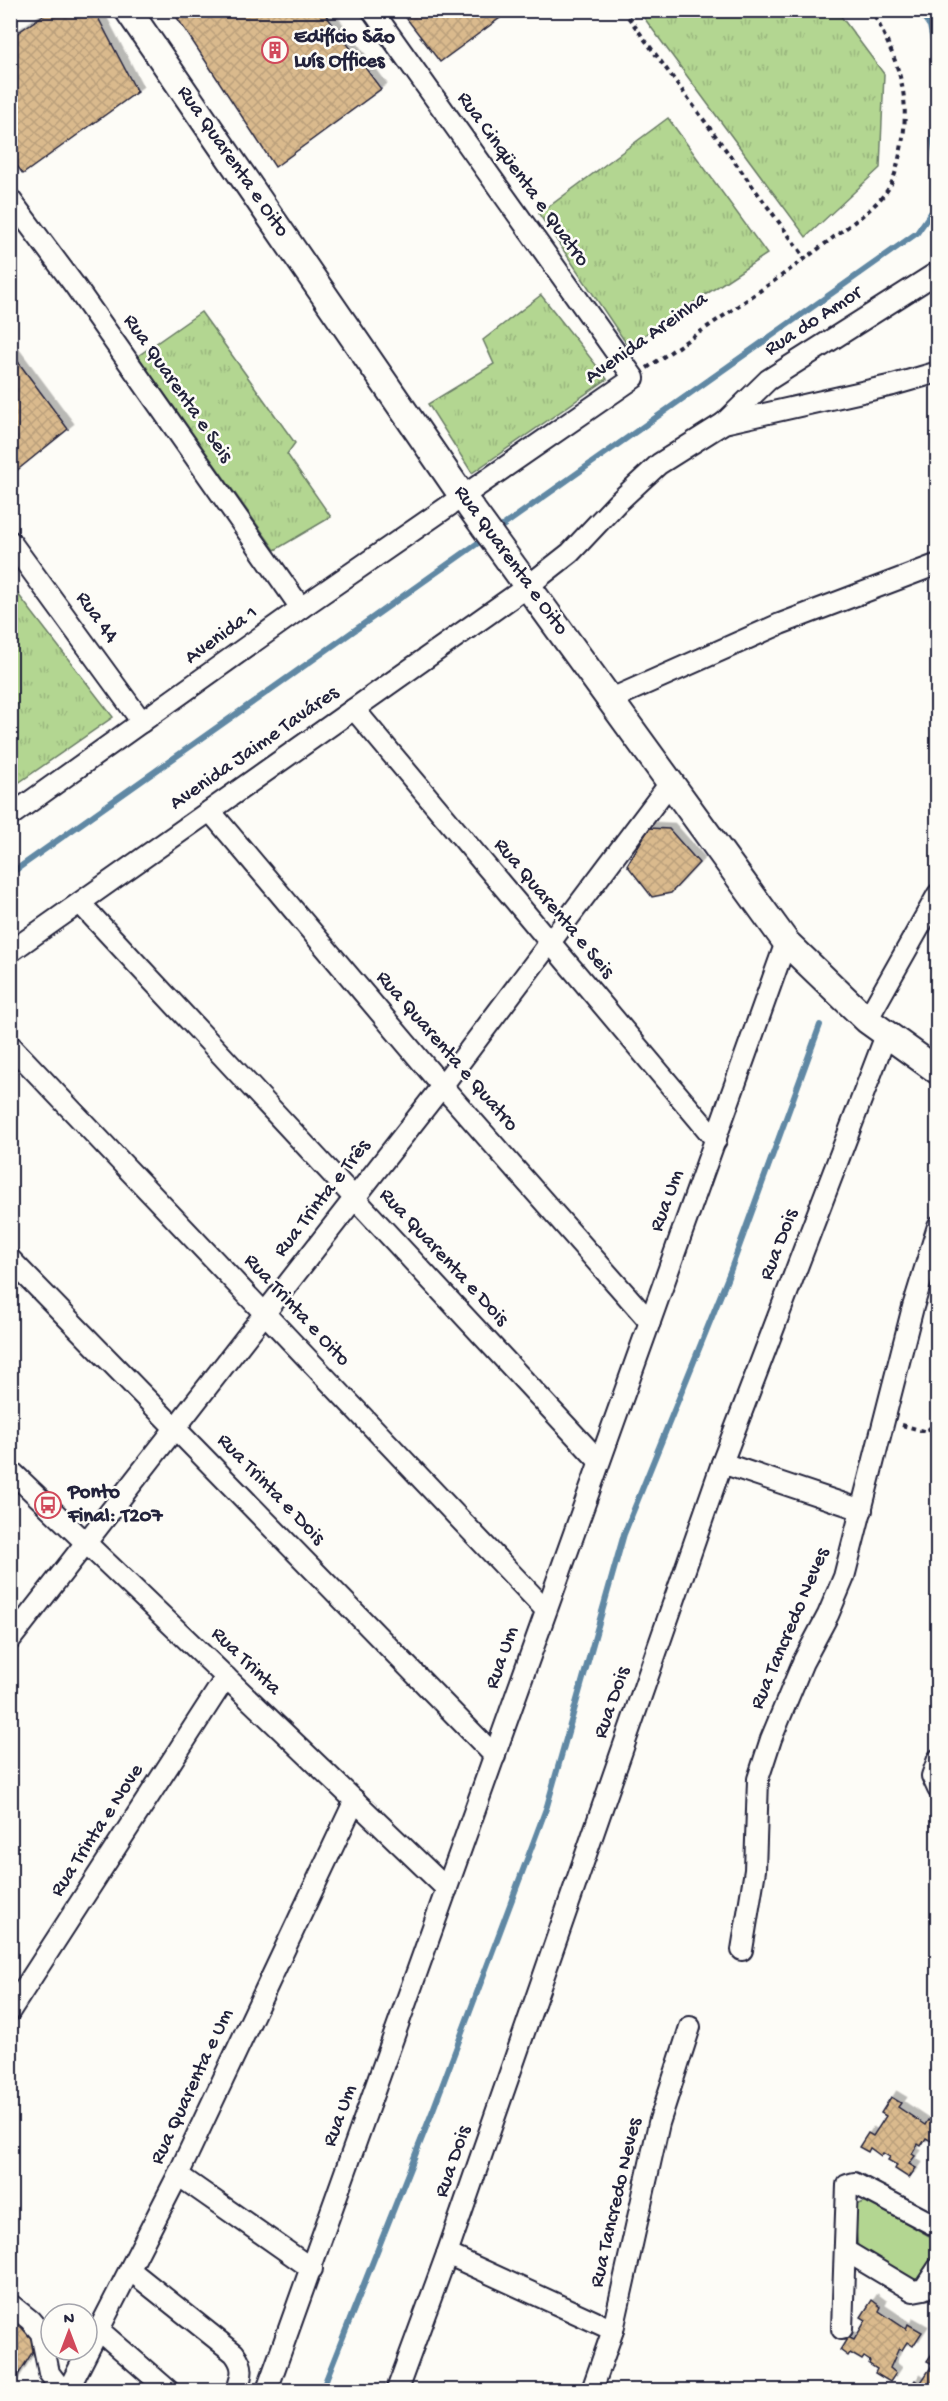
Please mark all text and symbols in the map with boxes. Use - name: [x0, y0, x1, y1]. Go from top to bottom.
- place label: Edifício São Luís Offices: [294, 26, 395, 75]
- building icon: Edifício São Luís Offices: [260, 35, 290, 65]
- street label: Rua Quarenta e Oito: [170, 81, 294, 243]
- street label: Rua Cinqüenta e Quatro: [450, 88, 594, 272]
- street label: Rua do Amor: [761, 280, 869, 363]
- street label: Avenida Areinha: [581, 287, 714, 391]
- street label: Rua Quarenta e Seis: [117, 310, 238, 469]
- street label: Rua Quarenta e Oito: [447, 481, 573, 641]
- street label: Rua 44: [69, 587, 123, 649]
- street label: Avenida 1: [180, 601, 264, 671]
- street label: Avenida Jaime Taváres: [166, 680, 345, 817]
- street label: Rua Quarenta e Seis: [487, 834, 620, 985]
- street label: Rua Quarenta e Quatro: [369, 966, 523, 1138]
- street label: Rua Trinta e Três: [269, 1134, 378, 1263]
- street label: Rua Um: [645, 1166, 691, 1236]
- street label: Rua Quarenta e Dois: [373, 1184, 514, 1333]
- street label: Rua Dois: [755, 1205, 805, 1284]
- street label: Rua Trinta e Oito: [237, 1249, 355, 1373]
- street label: Rua Trinta e Dois: [210, 1429, 330, 1552]
- place label: Ponto Final: T207: [67, 1481, 163, 1530]
- bus stop icon: Ponto Final: T207: [33, 1490, 63, 1520]
- street label: Rua Tancredo Neves: [746, 1543, 837, 1714]
- street label: Rua Trinta: [205, 1623, 286, 1702]
- street label: Rua Um: [481, 1623, 525, 1693]
- street label: Rua Dois: [589, 1663, 637, 1742]
- street label: Rua Trinta e Nove: [46, 1759, 151, 1902]
- street label: Rua Quarenta e Um: [146, 2005, 240, 2169]
- street label: Rua Um: [318, 2081, 364, 2151]
- street label: Rua Tancredo Neves: [585, 2115, 649, 2290]
- street label: Rua Dois: [430, 2122, 478, 2201]
- north arrow: [39, 2302, 99, 2362]
- text: N: [64, 2311, 75, 2330]

